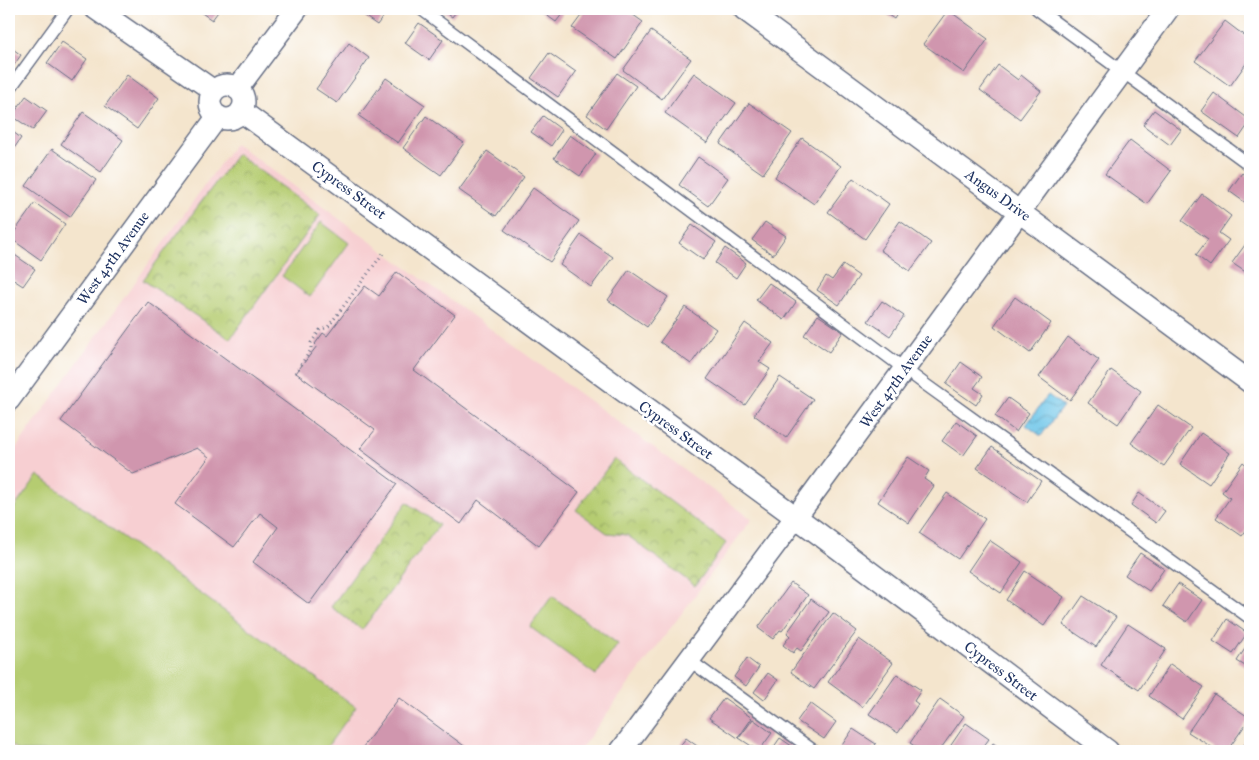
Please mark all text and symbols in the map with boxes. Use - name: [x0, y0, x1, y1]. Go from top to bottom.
- street label: Cypress Street: [308, 157, 390, 224]
- street label: Angus Drive: [961, 165, 1034, 225]
- street label: West 45th Avenue: [73, 208, 153, 308]
- street label: West 47th Avenue: [856, 331, 936, 431]
- street label: Cypress Street: [635, 397, 717, 464]
- street label: Cypress Street: [960, 637, 1042, 705]

